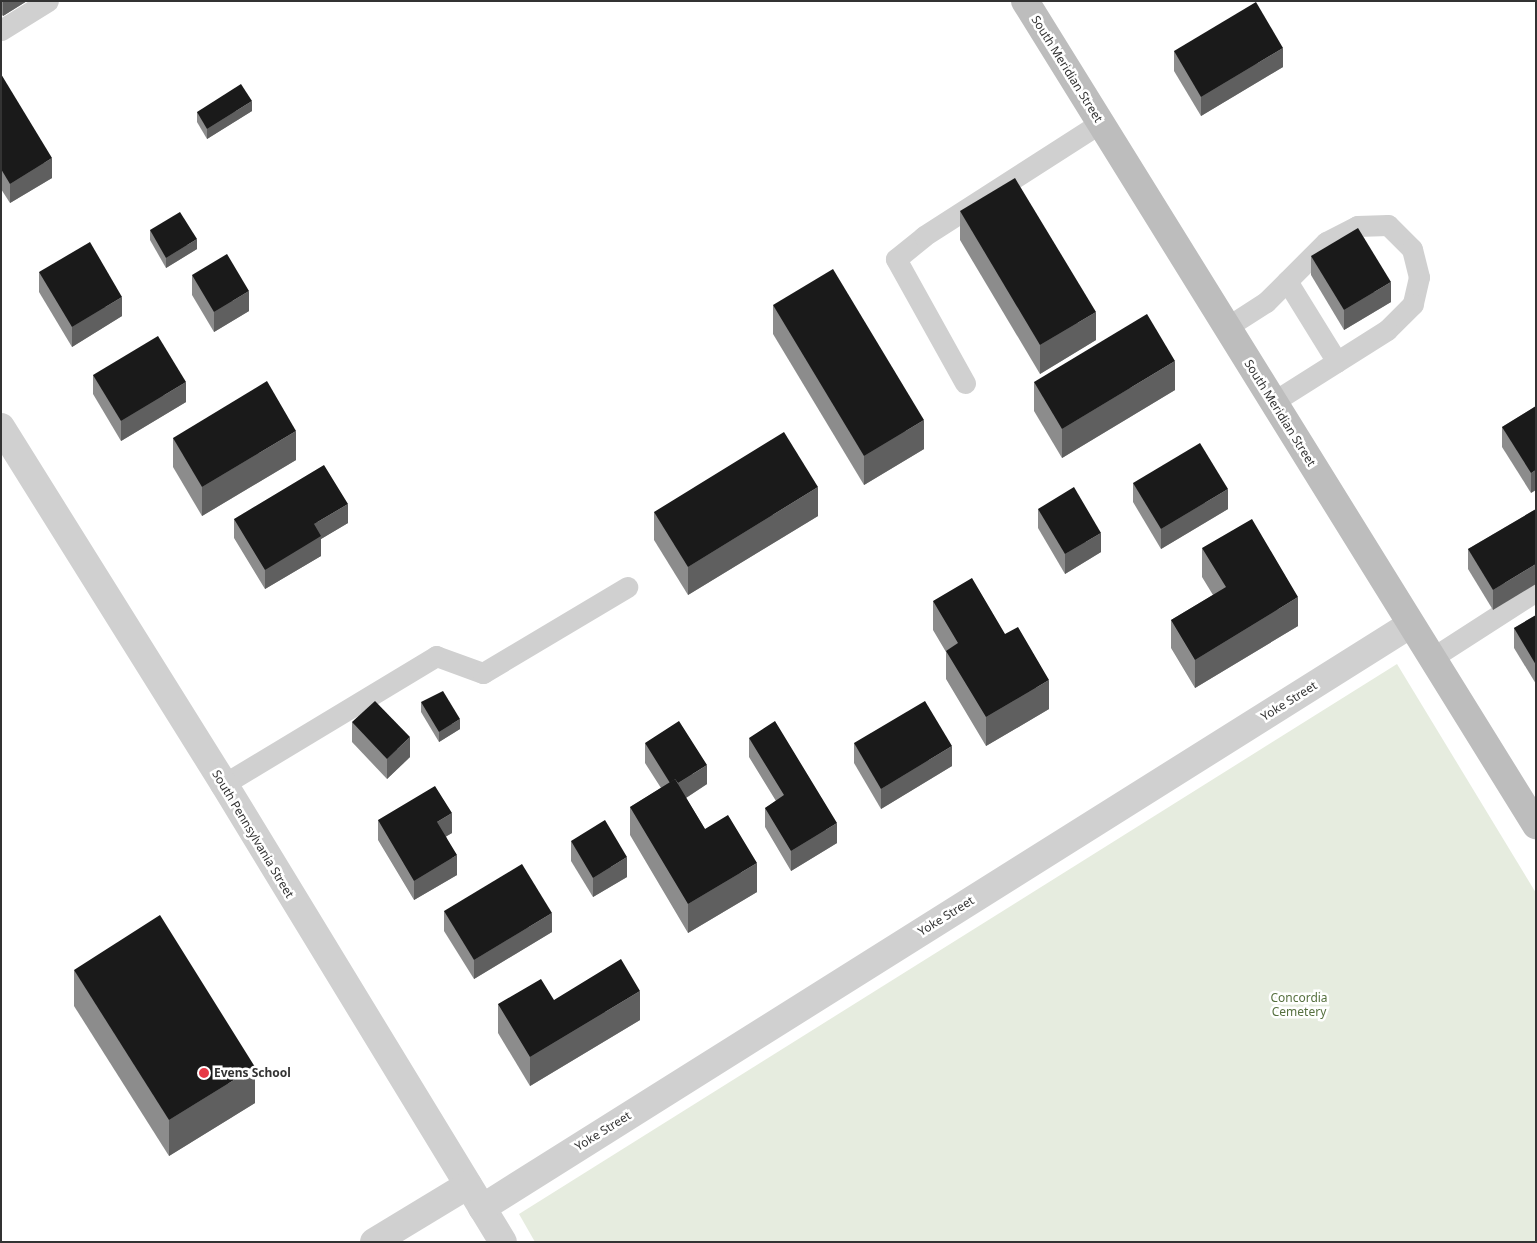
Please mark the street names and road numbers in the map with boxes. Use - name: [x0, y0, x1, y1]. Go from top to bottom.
- street label: South Meridian Street: [1028, 13, 1106, 125]
- street label: South Meridian Street: [1241, 357, 1319, 469]
- street label: Yoke Street: [1258, 678, 1320, 724]
- street label: South Pennsylvania Street: [209, 767, 297, 901]
- street label: Yoke Street: [915, 893, 977, 939]
- street label: Yoke Street: [572, 1108, 634, 1154]

